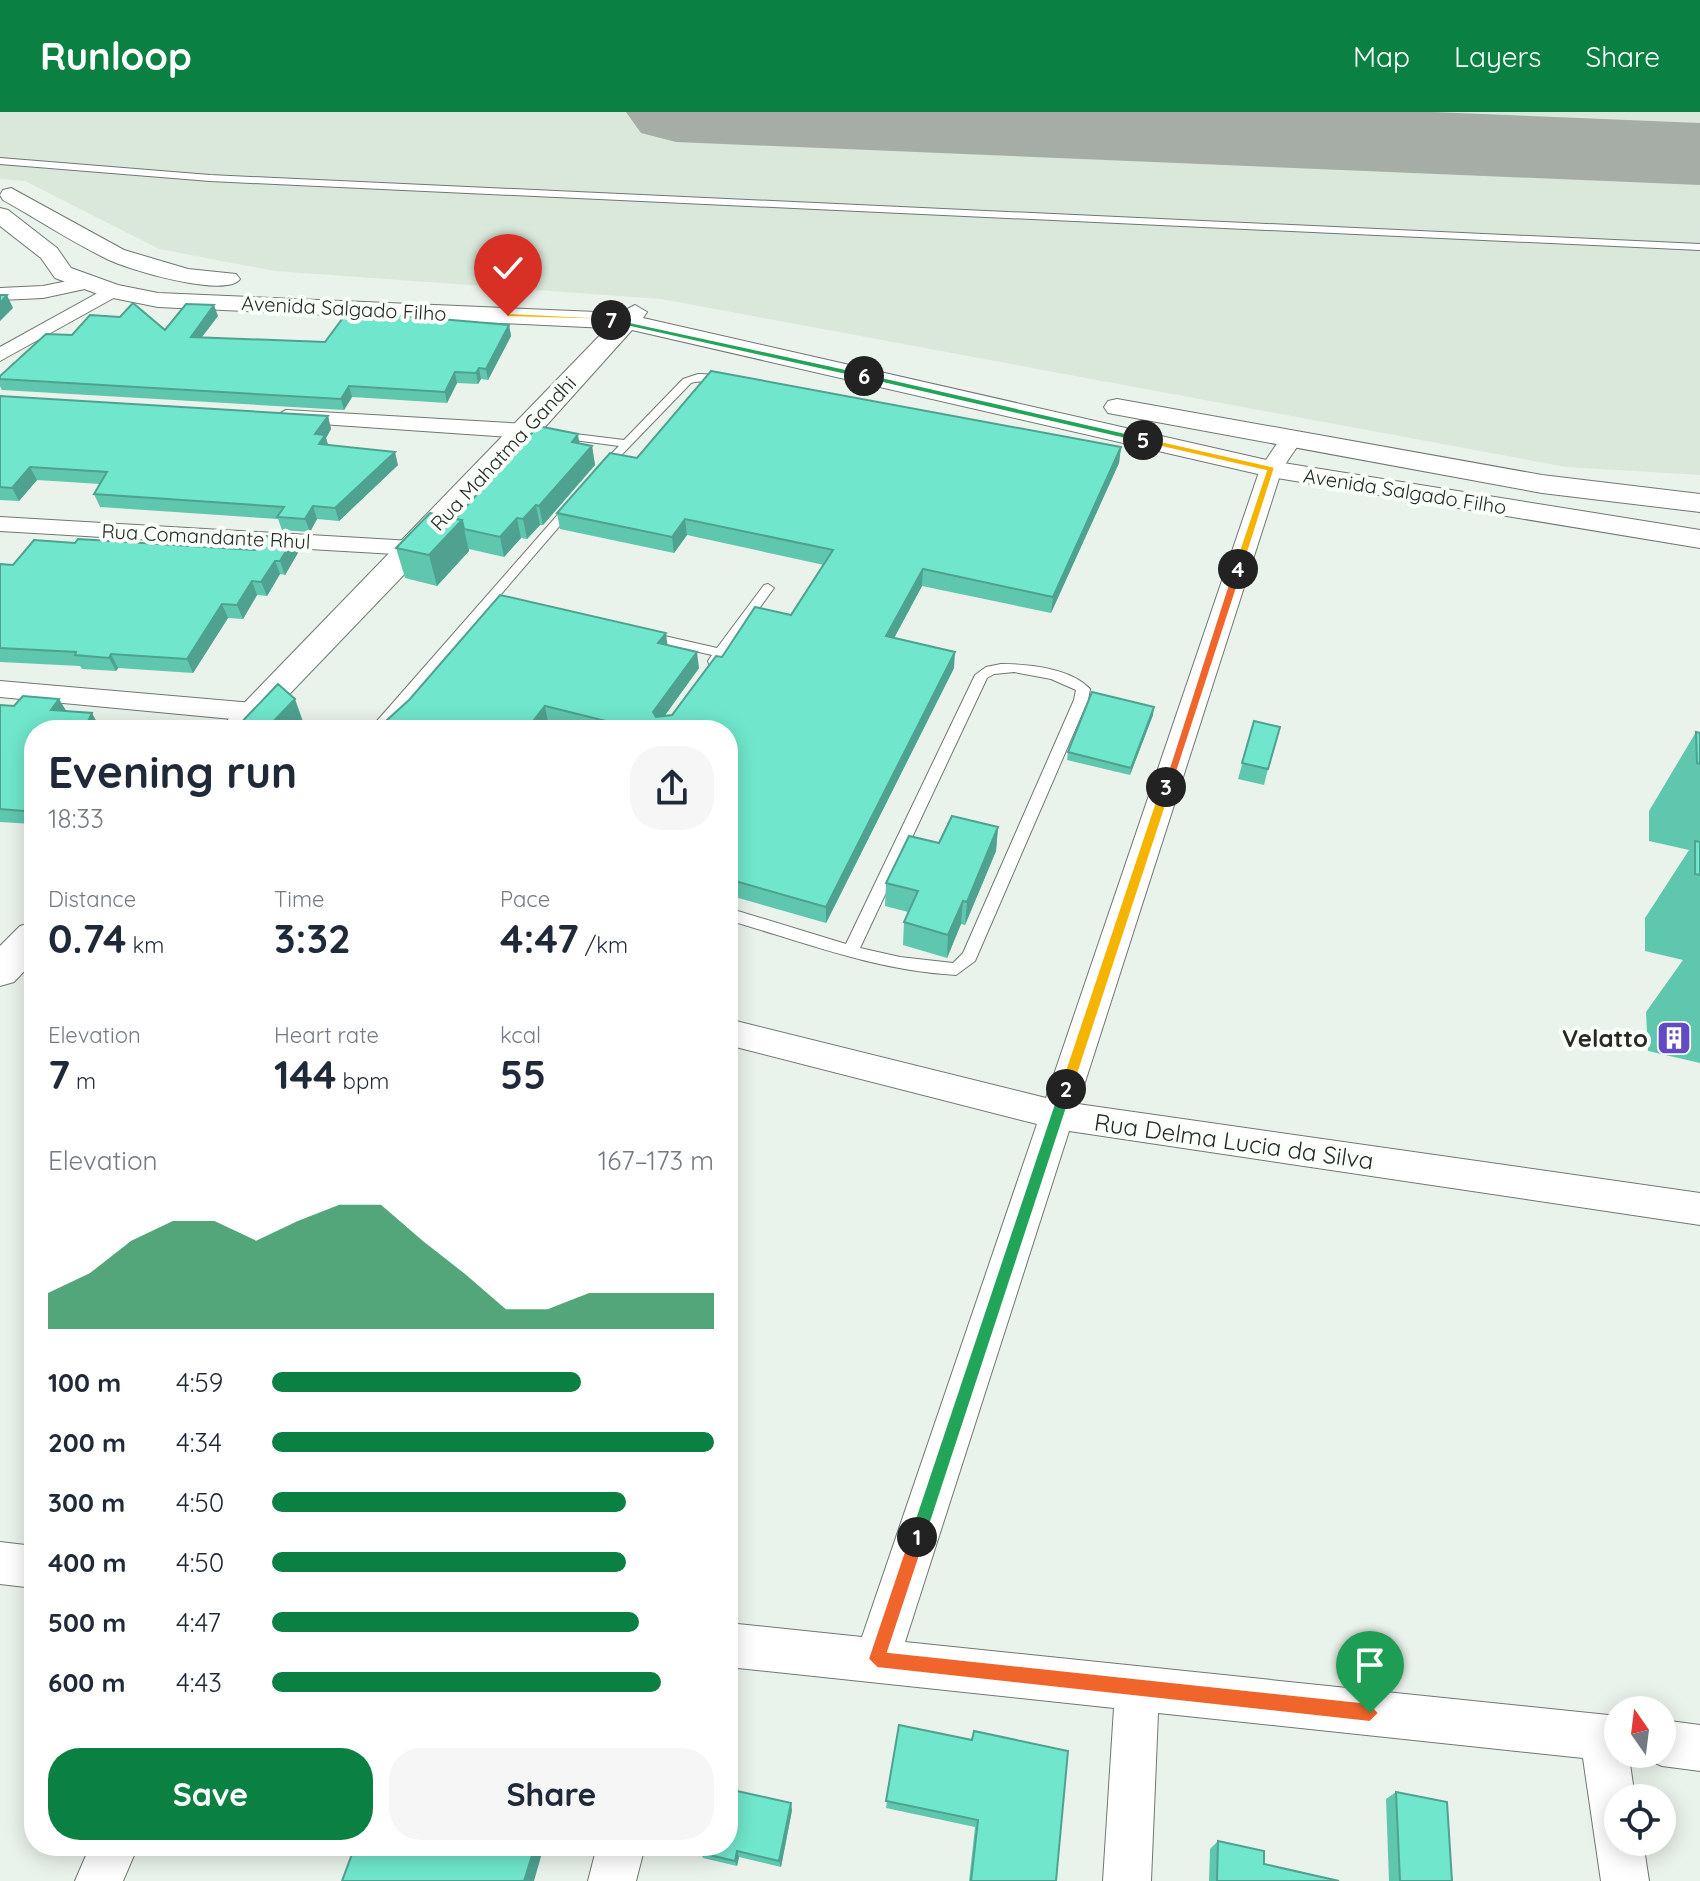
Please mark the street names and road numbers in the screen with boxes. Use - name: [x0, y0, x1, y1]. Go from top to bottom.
- street label: Avenida Salgado Filho: [241, 290, 447, 326]
- street label: Rua Mahatma Gandhi: [425, 370, 581, 536]
- street label: Avenida Salgado Filho: [1302, 463, 1508, 519]
- street label: Rua Comandante Rhul: [101, 518, 311, 554]
- street label: Rua Delma Lucia da Silva: [1092, 1107, 1376, 1175]

